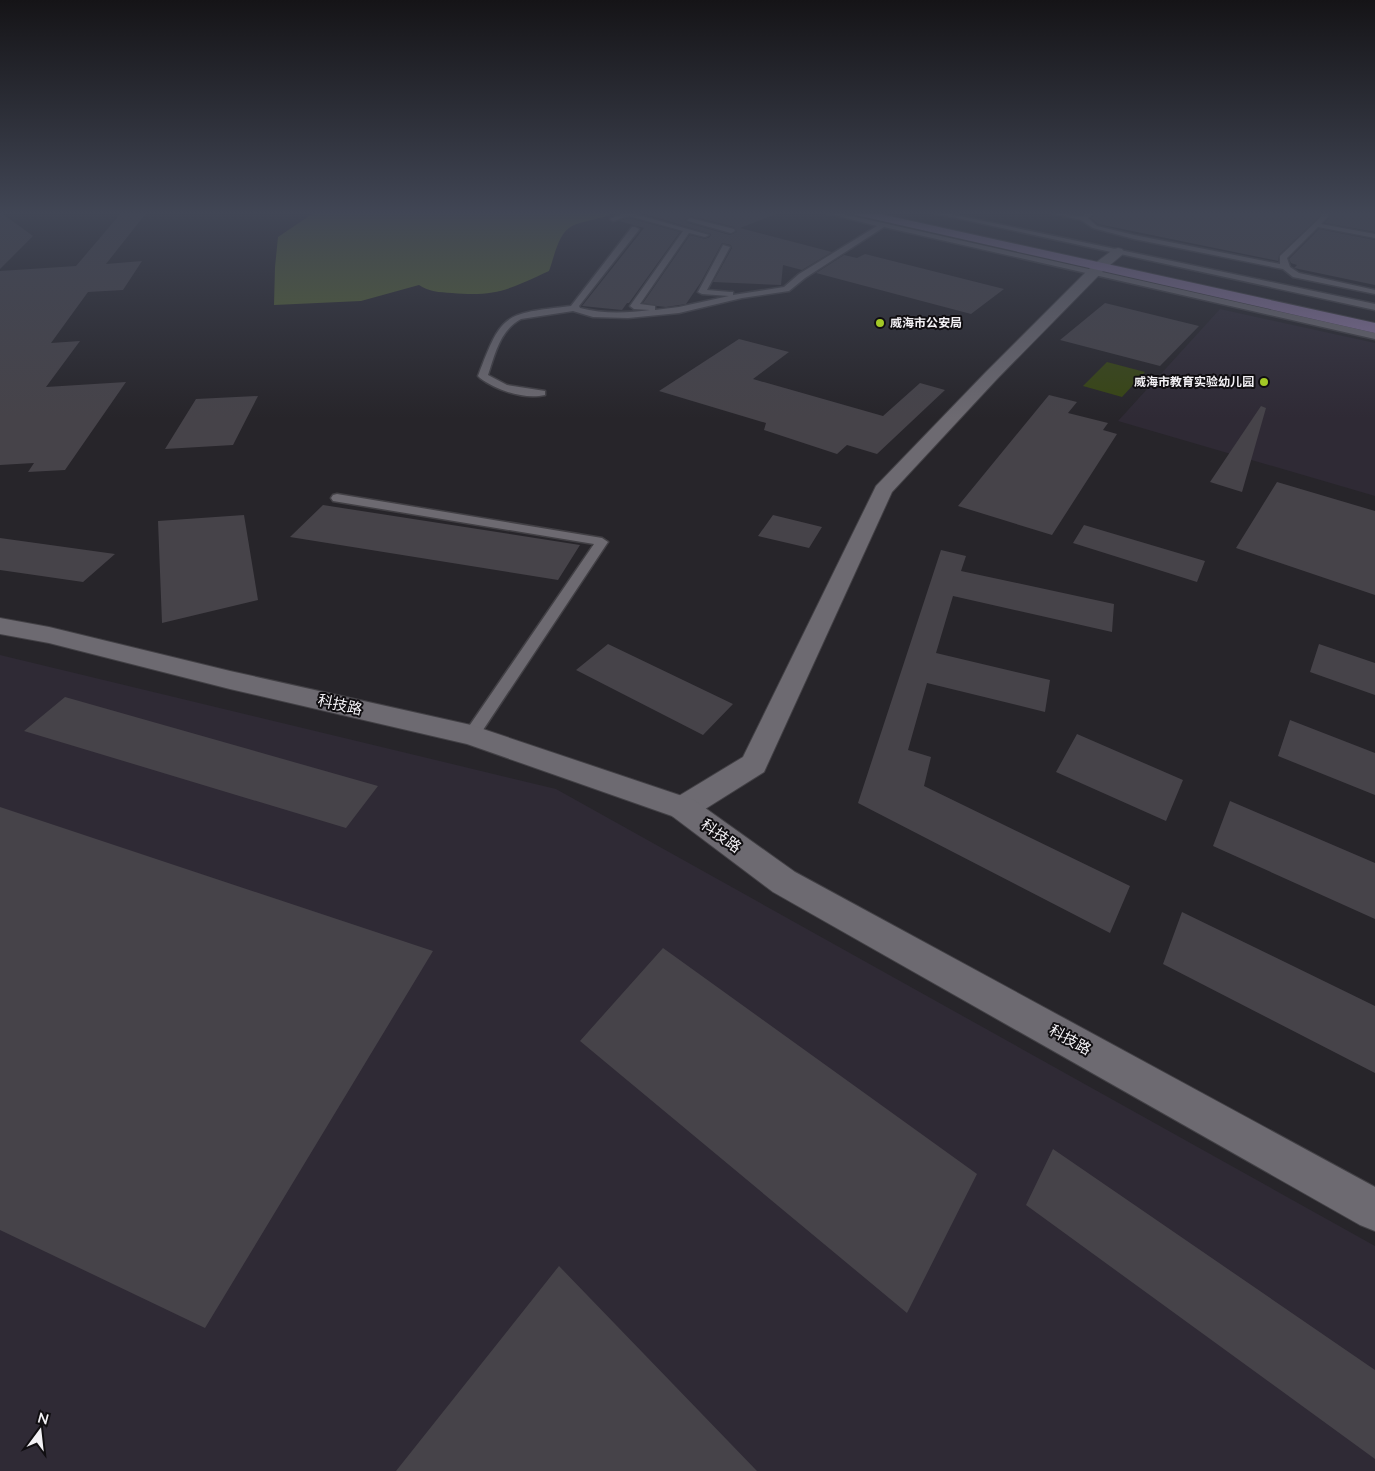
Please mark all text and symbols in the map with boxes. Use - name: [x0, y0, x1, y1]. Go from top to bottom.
- place label: 威海市公安局: [890, 315, 962, 330]
- marker: 威海市公安局: [874, 317, 886, 329]
- place label: 威海市教育实验幼儿园: [1134, 374, 1254, 389]
- marker: 威海市教育实验幼儿园: [1258, 376, 1270, 388]
- street label: 科技路: [316, 690, 364, 718]
- street label: 科技路: [698, 815, 745, 856]
- street label: 科技路: [1046, 1020, 1095, 1058]
- north arrow: [15, 1406, 65, 1456]
- text: N: [36, 1408, 51, 1428]

